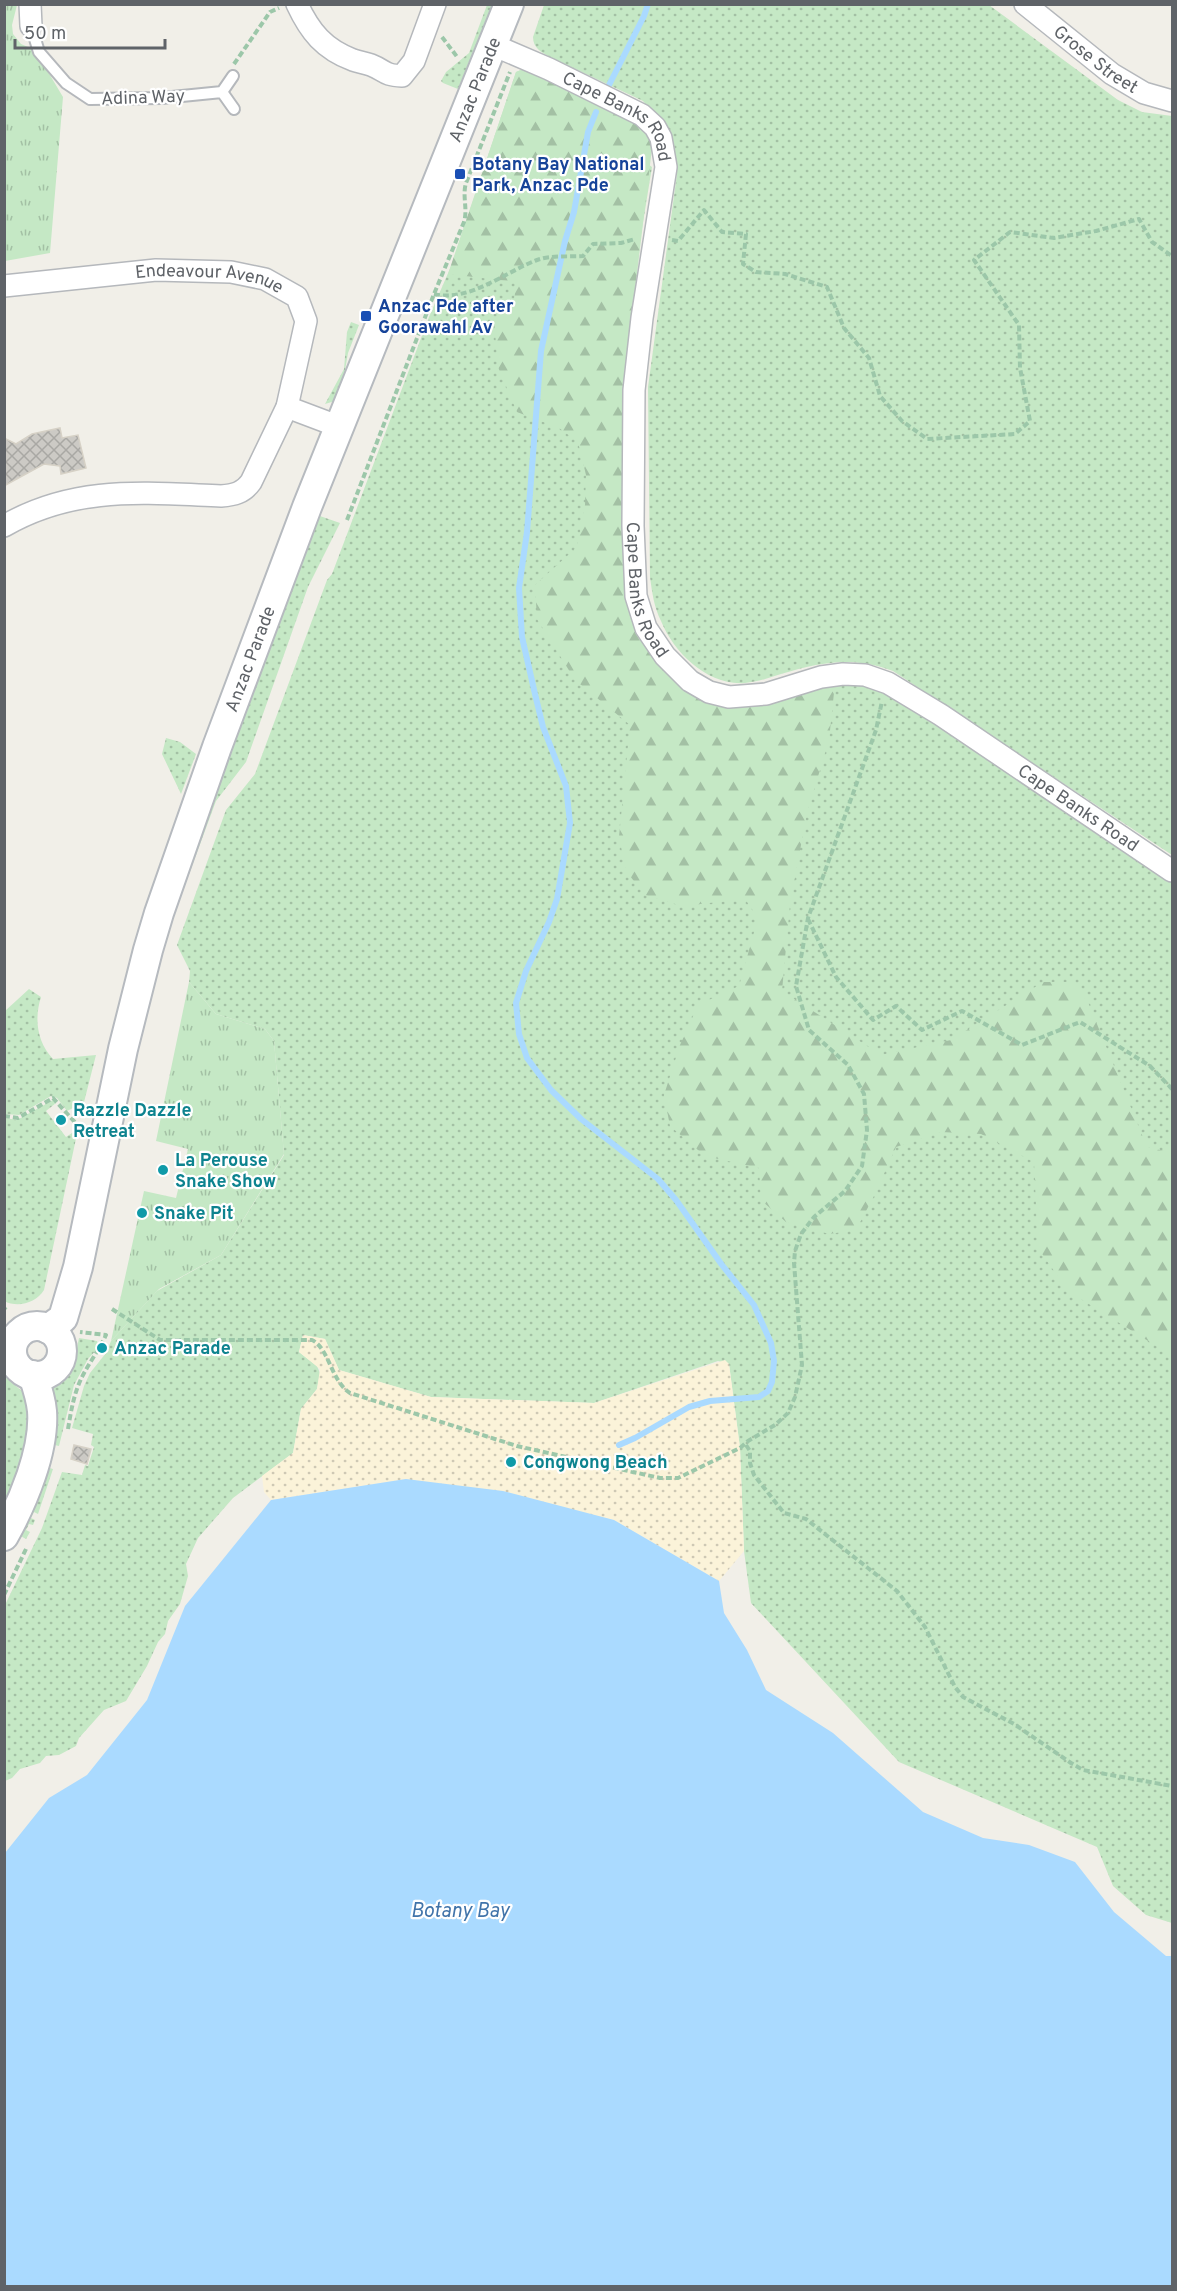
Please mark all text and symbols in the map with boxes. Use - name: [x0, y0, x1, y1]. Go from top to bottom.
- scale bar: [15, 12, 165, 50]
- street label: Grose Street: [1048, 21, 1142, 100]
- text: 50 m: [24, 23, 66, 46]
- street label: Anzac Parade: [445, 34, 507, 146]
- street label: Cape Banks Road: [558, 67, 675, 164]
- street label: Adina Way: [101, 86, 185, 111]
- place label: Botany Bay National Park, Anzac Pde: [472, 154, 645, 198]
- marker: Botany Bay National Park, Anzac Pde: [453, 167, 467, 181]
- street label: Endeavour Avenue: [134, 260, 287, 300]
- place label: Anzac Pde after Goorawahl Av: [378, 296, 514, 340]
- marker: Anzac Pde after Goorawahl Av: [359, 309, 373, 323]
- street label: Cape Banks Road: [620, 521, 673, 663]
- street label: Anzac Parade: [221, 603, 282, 716]
- street label: Cape Banks Road: [1013, 760, 1142, 858]
- place label: Razzle Dazzle Retreat: [73, 1100, 192, 1144]
- marker: Razzle Dazzle Retreat: [54, 1113, 68, 1127]
- place label: La Perouse Snake Show: [175, 1150, 276, 1194]
- marker: La Perouse Snake Show: [156, 1163, 170, 1177]
- place label: Snake Pit: [154, 1203, 234, 1226]
- marker: Snake Pit: [135, 1206, 149, 1220]
- place label: Anzac Parade: [114, 1338, 231, 1361]
- marker: Anzac Parade: [95, 1341, 109, 1355]
- place label: Congwong Beach: [523, 1452, 668, 1475]
- marker: Congwong Beach: [504, 1455, 518, 1469]
- water label: Botany Bay: [411, 1899, 511, 1925]

